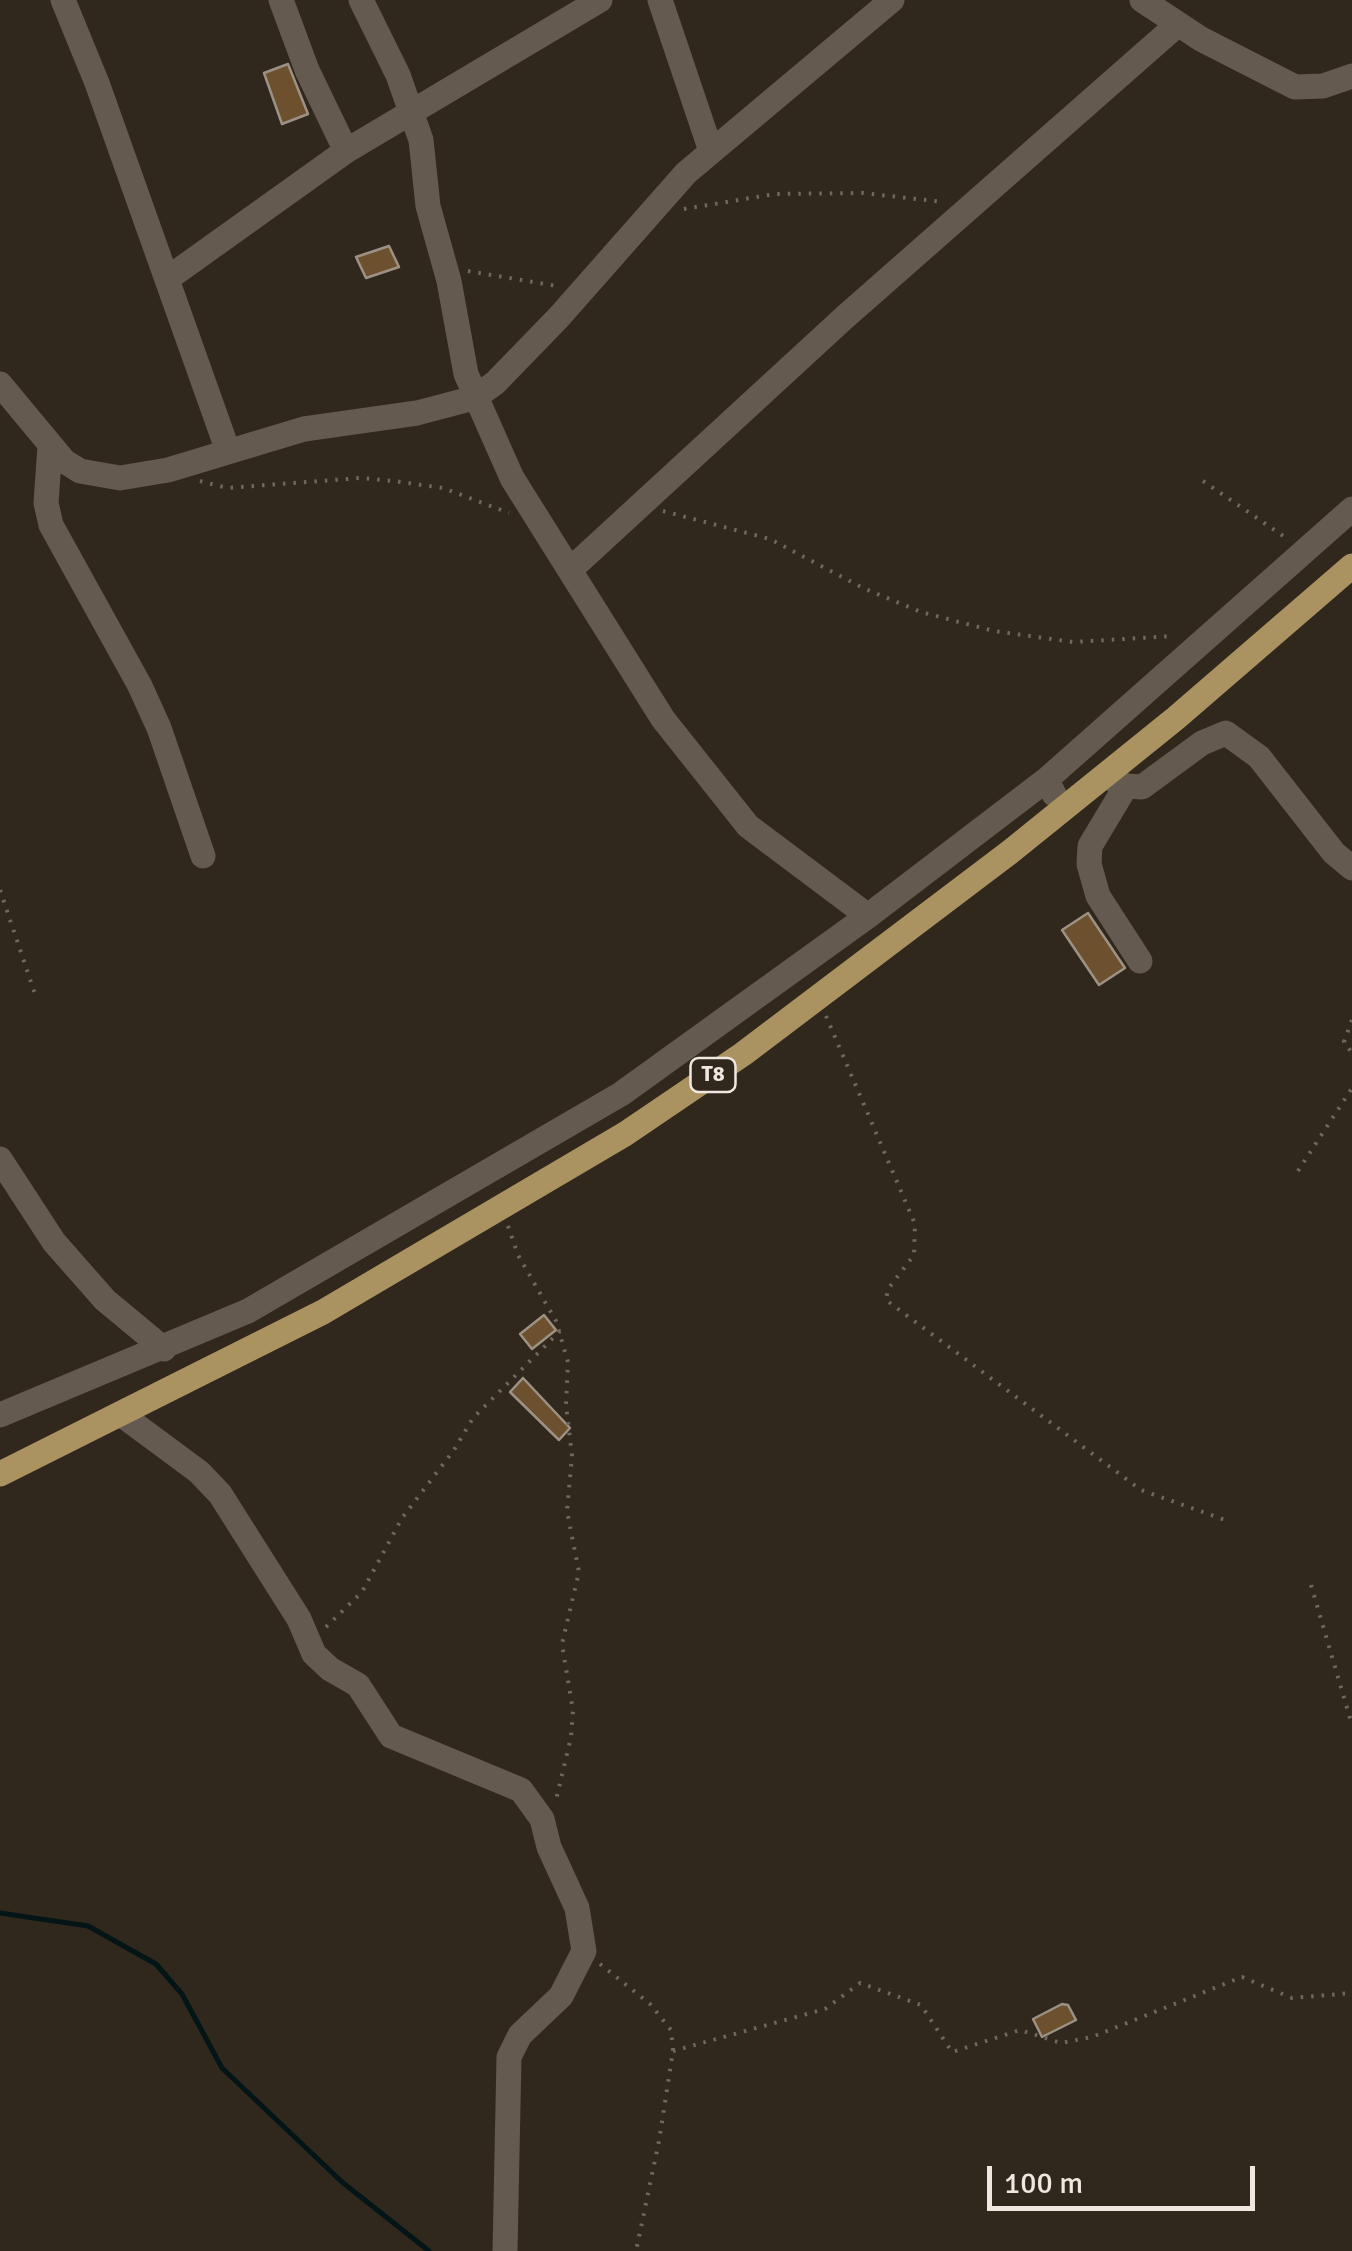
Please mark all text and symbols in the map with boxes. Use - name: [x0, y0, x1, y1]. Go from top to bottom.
- road number: T8: [690, 1058, 736, 1092]
- scale bar: [992, 2146, 1260, 2208]
- text: 100 m: [1004, 2165, 1083, 2202]

